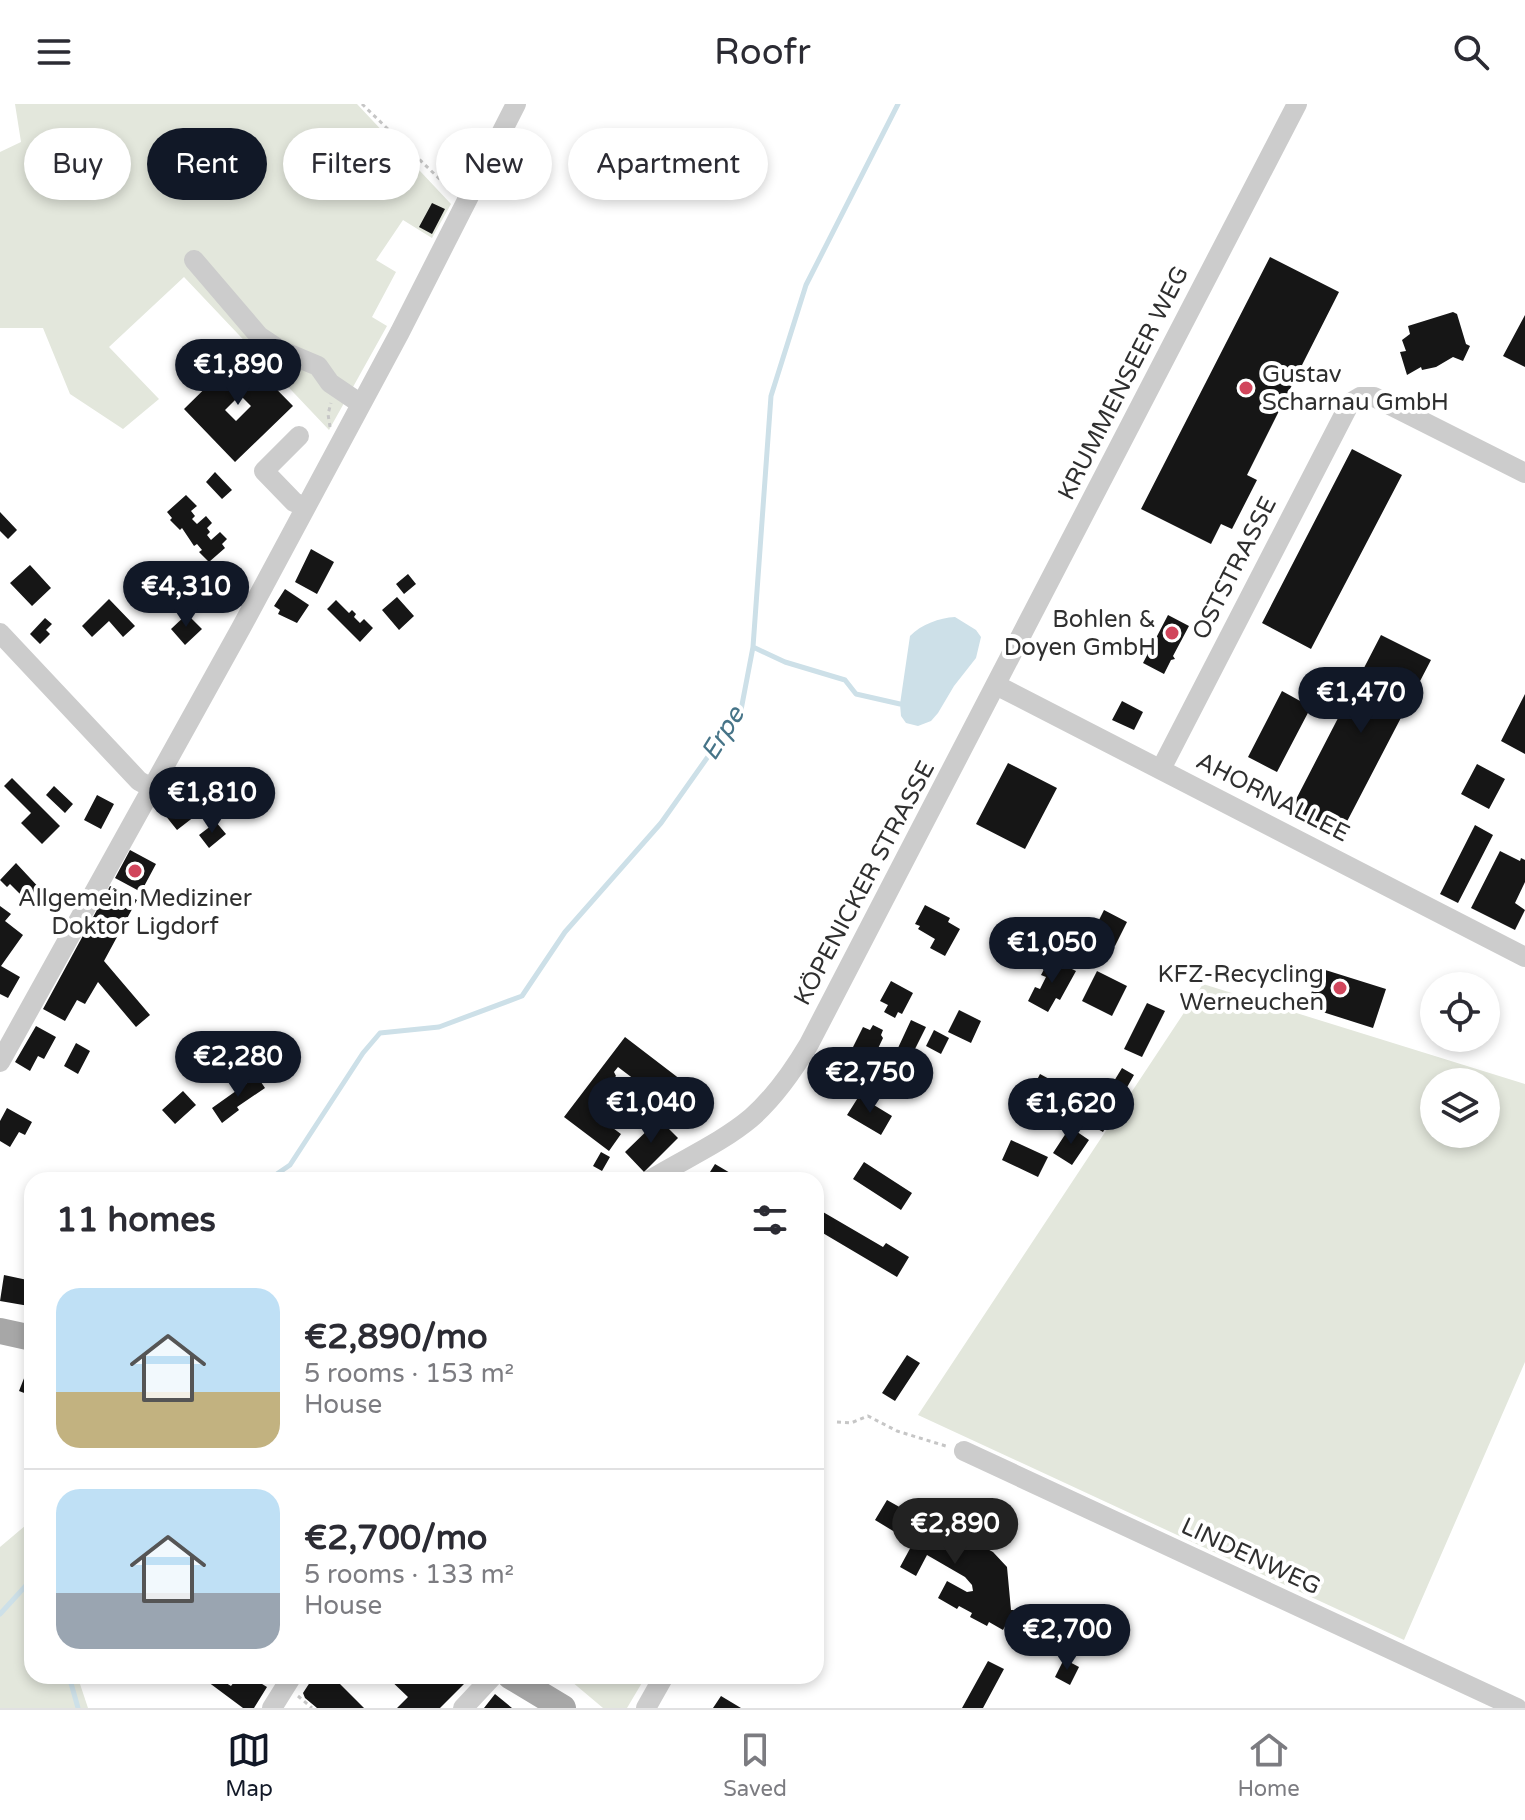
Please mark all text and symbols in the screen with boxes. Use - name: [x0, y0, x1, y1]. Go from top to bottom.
- icon: menu: [32, 30, 76, 74]
- icon: search: [1449, 30, 1493, 74]
- text: Roofr: [714, 31, 811, 74]
- chip: Buy: [24, 128, 131, 200]
- chip: Rent: [147, 128, 267, 200]
- chip: Filters: [283, 128, 420, 200]
- chip: New: [436, 128, 552, 200]
- chip: Apartment: [568, 128, 768, 200]
- street label: KRUMMENSEER WEG: [1052, 261, 1195, 505]
- pin: €1,890: [173, 339, 303, 407]
- text: €1,890: [193, 349, 283, 380]
- place label: Gustav Scharnau GmbH: [1262, 360, 1449, 417]
- marker: Gustav Scharnau GmbH: [1237, 379, 1255, 397]
- street label: OSTSTRASSE: [1186, 492, 1283, 644]
- pin: €4,310: [121, 561, 251, 629]
- text: €4,310: [141, 571, 231, 602]
- place label: Bohlen & Doyen GmbH: [1004, 605, 1156, 662]
- marker: Bohlen & Doyen GmbH: [1163, 624, 1181, 642]
- pin: €1,470: [1296, 667, 1426, 735]
- text: €1,470: [1316, 677, 1406, 708]
- water label: Erpe: [694, 700, 751, 766]
- street label: AHORNALLEE: [1191, 746, 1354, 849]
- street label: KÖPENICKER STRASSE: [788, 756, 941, 1010]
- pin: €1,810: [147, 767, 277, 835]
- text: €1,810: [167, 777, 257, 808]
- marker: Allgemein Mediziner Doktor Ligdorf: [126, 862, 144, 880]
- place label: Allgemein Mediziner Doktor Ligdorf: [18, 884, 253, 941]
- pin: €1,050: [987, 917, 1117, 985]
- text: €1,050: [1007, 927, 1097, 958]
- place label: KFZ-Recycling Werneuchen: [1158, 960, 1324, 1017]
- map controls: [1420, 972, 1500, 1148]
- button: locate: [1420, 972, 1500, 1052]
- marker: KFZ-Recycling Werneuchen: [1331, 979, 1349, 997]
- pin: €2,280: [173, 1031, 303, 1099]
- text: €2,280: [193, 1041, 283, 1072]
- pin: €2,750: [805, 1047, 935, 1115]
- text: €2,750: [825, 1057, 915, 1088]
- button: layers: [1420, 1068, 1500, 1148]
- pin: €1,040: [586, 1077, 716, 1145]
- pin: €1,620: [1006, 1078, 1136, 1146]
- text: €1,040: [606, 1087, 696, 1118]
- text: €1,620: [1026, 1088, 1116, 1119]
- icon: filters: [748, 1198, 792, 1242]
- text: 11 homes: [56, 1200, 216, 1241]
- text: €2,890/mo: [304, 1317, 488, 1358]
- icon: home: [120, 1320, 216, 1416]
- text: 5 rooms · 153 m²: [304, 1358, 514, 1389]
- text: House: [304, 1389, 382, 1420]
- pin: €2,890: [890, 1498, 1020, 1566]
- text: €2,890: [910, 1508, 1000, 1539]
- street label: LINDENWEG: [1177, 1512, 1325, 1601]
- text: €2,700/mo: [304, 1518, 488, 1559]
- icon: home: [120, 1521, 216, 1617]
- text: 5 rooms · 133 m²: [304, 1559, 514, 1590]
- text: House: [304, 1590, 382, 1621]
- pin: €2,700: [1002, 1604, 1132, 1672]
- text: €2,700: [1022, 1614, 1112, 1645]
- tab: Map: [225, 1728, 273, 1802]
- tab: Saved: [723, 1728, 787, 1802]
- tab: Home: [1237, 1728, 1300, 1802]

